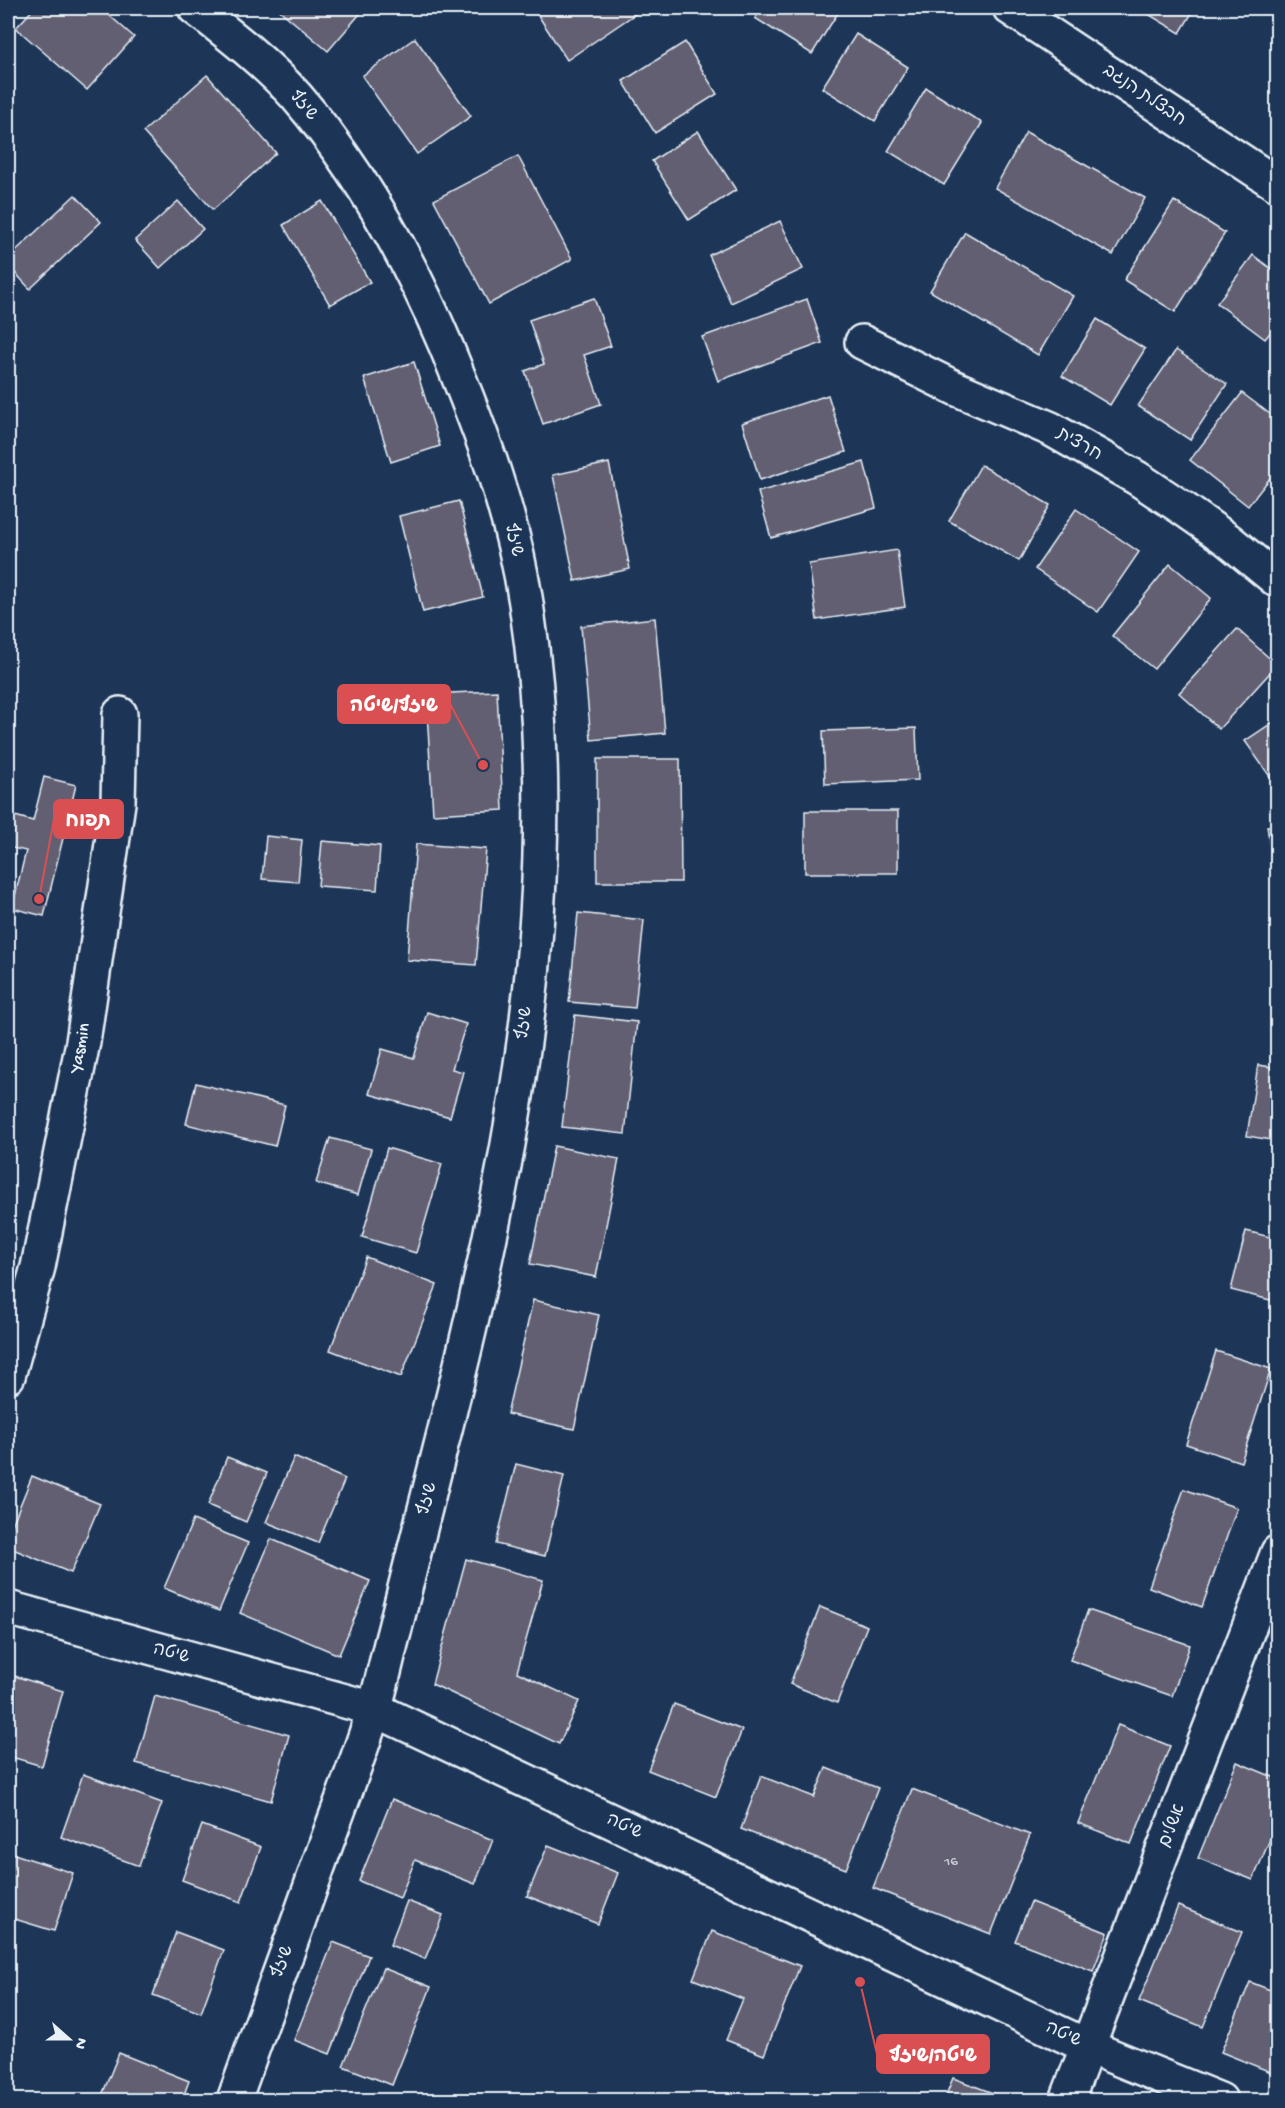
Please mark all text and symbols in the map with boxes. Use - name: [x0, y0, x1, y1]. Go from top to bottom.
- street label: חבצלת הנגב: [1099, 59, 1190, 131]
- street label: שיזף: [284, 86, 323, 126]
- street label: חרצית: [1052, 423, 1105, 466]
- street label: שיזף: [499, 521, 528, 559]
- callout: שיזף/שיטה: [338, 685, 450, 723]
- text: שיזף/שיטה: [350, 694, 438, 719]
- callout: תפוח: [54, 800, 123, 838]
- text: תפוח: [65, 811, 111, 834]
- street label: שיזף: [512, 1005, 537, 1041]
- street label: Yasmin: [66, 1021, 96, 1077]
- street label: שיזף: [413, 1480, 442, 1518]
- street label: שיטה: [150, 1639, 192, 1669]
- street label: אשלים: [1153, 1801, 1191, 1851]
- street label: שיטה: [603, 1810, 645, 1844]
- house number: 16: [943, 1853, 958, 1871]
- street label: שיזף: [266, 1942, 299, 1981]
- north arrow: [39, 2009, 99, 2069]
- street label: שיטה: [1042, 2018, 1084, 2052]
- text: N: [69, 2035, 90, 2052]
- callout: שיטה/שיזף: [877, 2035, 989, 2073]
- text: שיטה/שיזף: [889, 2044, 977, 2069]

